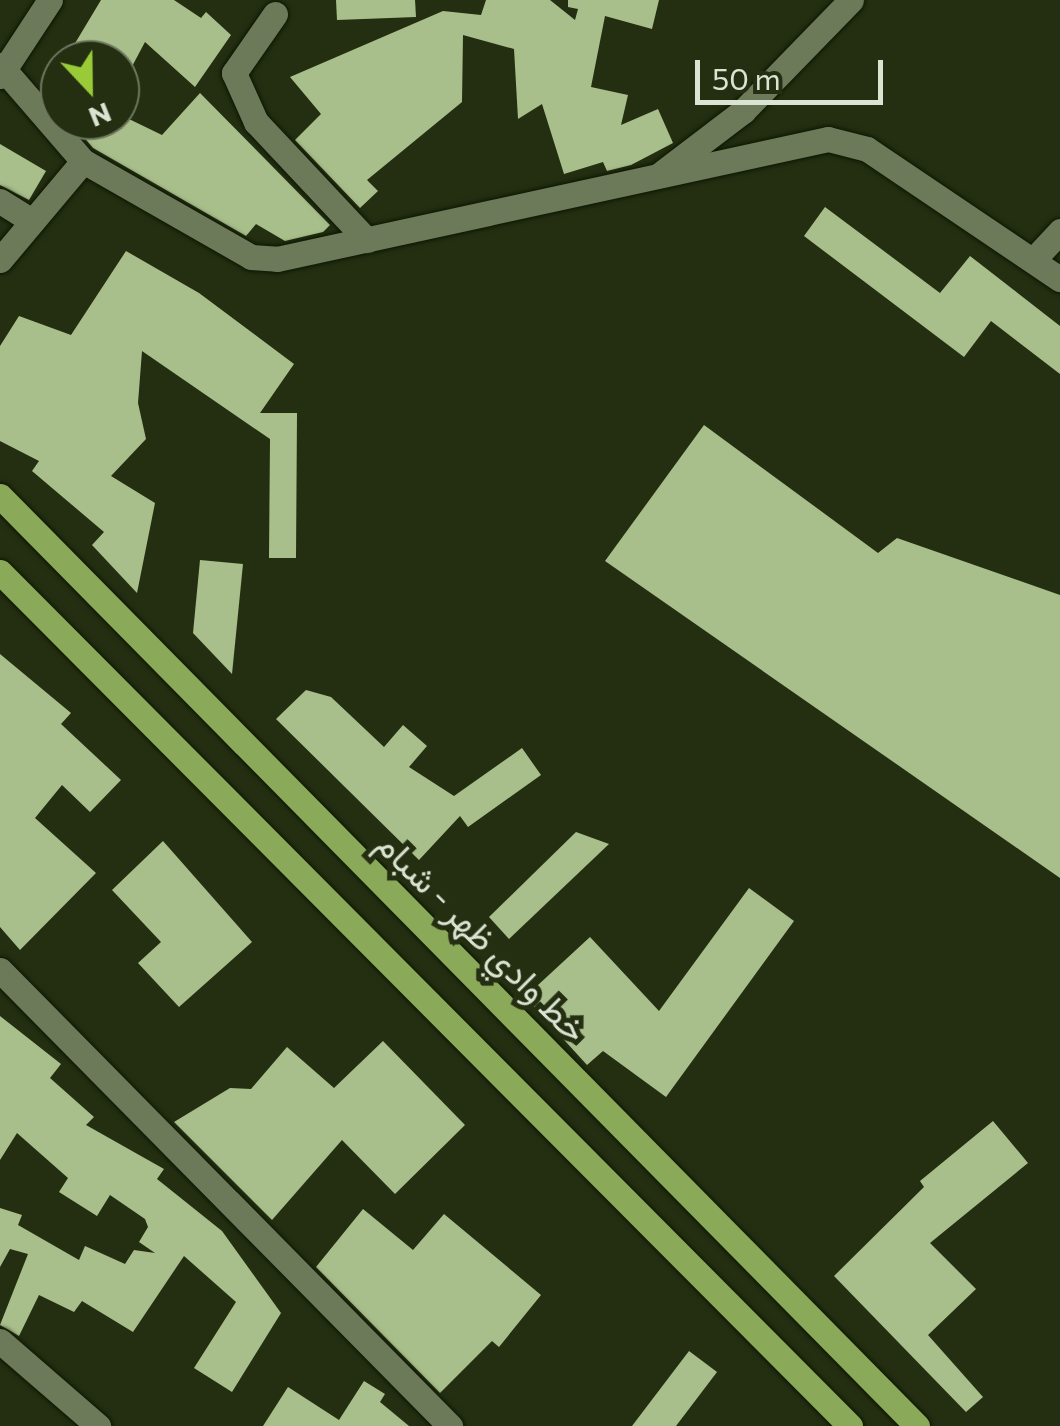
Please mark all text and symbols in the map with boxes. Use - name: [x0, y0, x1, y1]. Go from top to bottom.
- north arrow: [40, 40, 140, 140]
- scale bar: [700, 40, 888, 102]
- text: 50 m: [712, 59, 781, 96]
- text: N: [84, 96, 117, 136]
- street label: خط وادي ظهر - شبام: [369, 822, 597, 1050]

